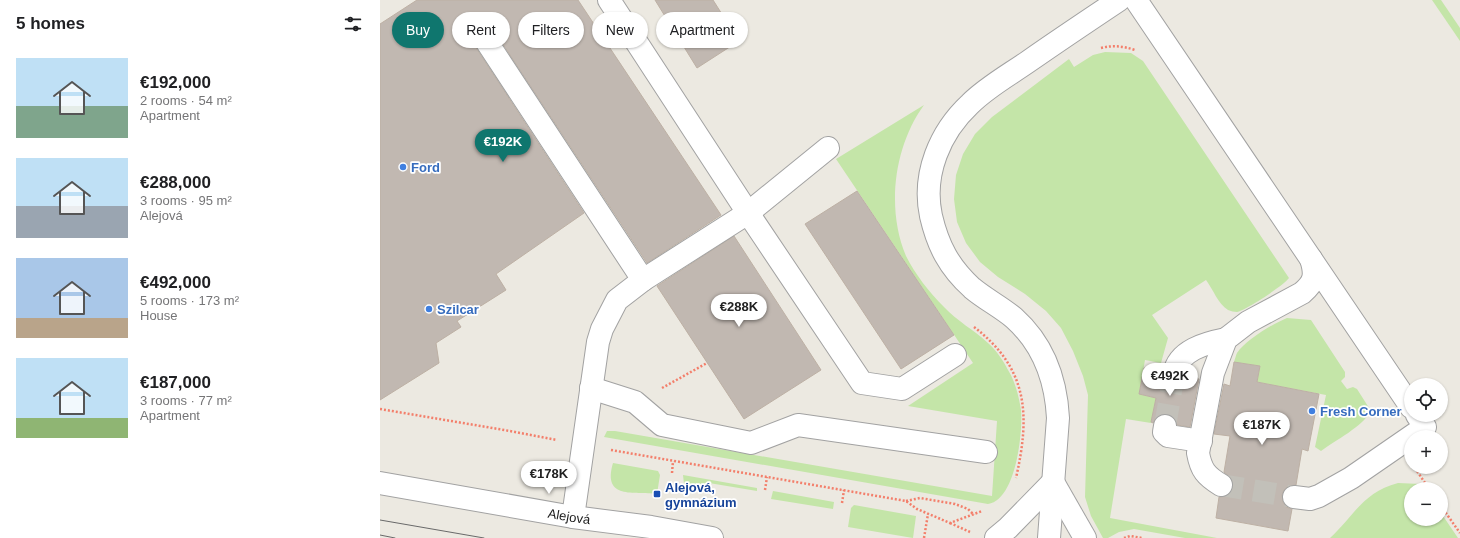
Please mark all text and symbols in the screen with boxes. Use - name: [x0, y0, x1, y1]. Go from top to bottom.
- chip: Buy: [392, 12, 444, 48]
- chip: Rent: [452, 12, 510, 48]
- chip: Filters: [518, 12, 584, 48]
- chip: New: [592, 12, 648, 48]
- chip: Apartment: [656, 12, 748, 48]
- icon: filters: [342, 13, 364, 35]
- text: 5 homes: [16, 14, 85, 33]
- text: €192,000: [140, 73, 211, 92]
- icon: home: [48, 74, 96, 122]
- text: 2 rooms · 54 m²: [140, 93, 232, 108]
- text: Apartment: [140, 108, 200, 123]
- pin: €192K: [475, 129, 531, 163]
- text: €192K: [484, 134, 522, 149]
- place label: Ford: [411, 160, 440, 175]
- marker: Ford: [398, 162, 408, 172]
- text: €288,000: [140, 173, 211, 192]
- icon: home: [48, 174, 96, 222]
- text: 3 rooms · 95 m²: [140, 193, 232, 208]
- text: Alejová: [140, 208, 183, 223]
- text: €492,000: [140, 273, 211, 292]
- icon: home: [48, 274, 96, 322]
- text: 5 rooms · 173 m²: [140, 293, 239, 308]
- pin: €288K: [711, 294, 767, 328]
- text: €288K: [720, 299, 758, 314]
- place label: Szilcar: [437, 302, 479, 317]
- marker: Szilcar: [424, 304, 434, 314]
- text: House: [140, 308, 178, 323]
- pin: €492K: [1142, 363, 1198, 397]
- text: €492K: [1151, 368, 1189, 383]
- text: €187,000: [140, 373, 211, 392]
- icon: home: [48, 374, 96, 422]
- map controls: [1404, 378, 1448, 526]
- button: locate: [1404, 378, 1448, 422]
- text: 3 rooms · 77 m²: [140, 393, 232, 408]
- place label: Fresh Corner: [1320, 404, 1402, 419]
- marker: Fresh Corner: [1307, 406, 1317, 416]
- text: Apartment: [140, 408, 200, 423]
- pin: €187K: [1234, 412, 1290, 446]
- text: €187K: [1243, 417, 1281, 432]
- button: +: [1404, 430, 1448, 474]
- pin: €178K: [521, 461, 577, 495]
- text: €178K: [530, 466, 568, 481]
- place label: Alejová, gymnázium: [665, 480, 737, 510]
- button: −: [1404, 482, 1448, 526]
- marker: Alejová, gymnázium: [652, 489, 662, 499]
- street label: Alejová: [547, 505, 592, 527]

